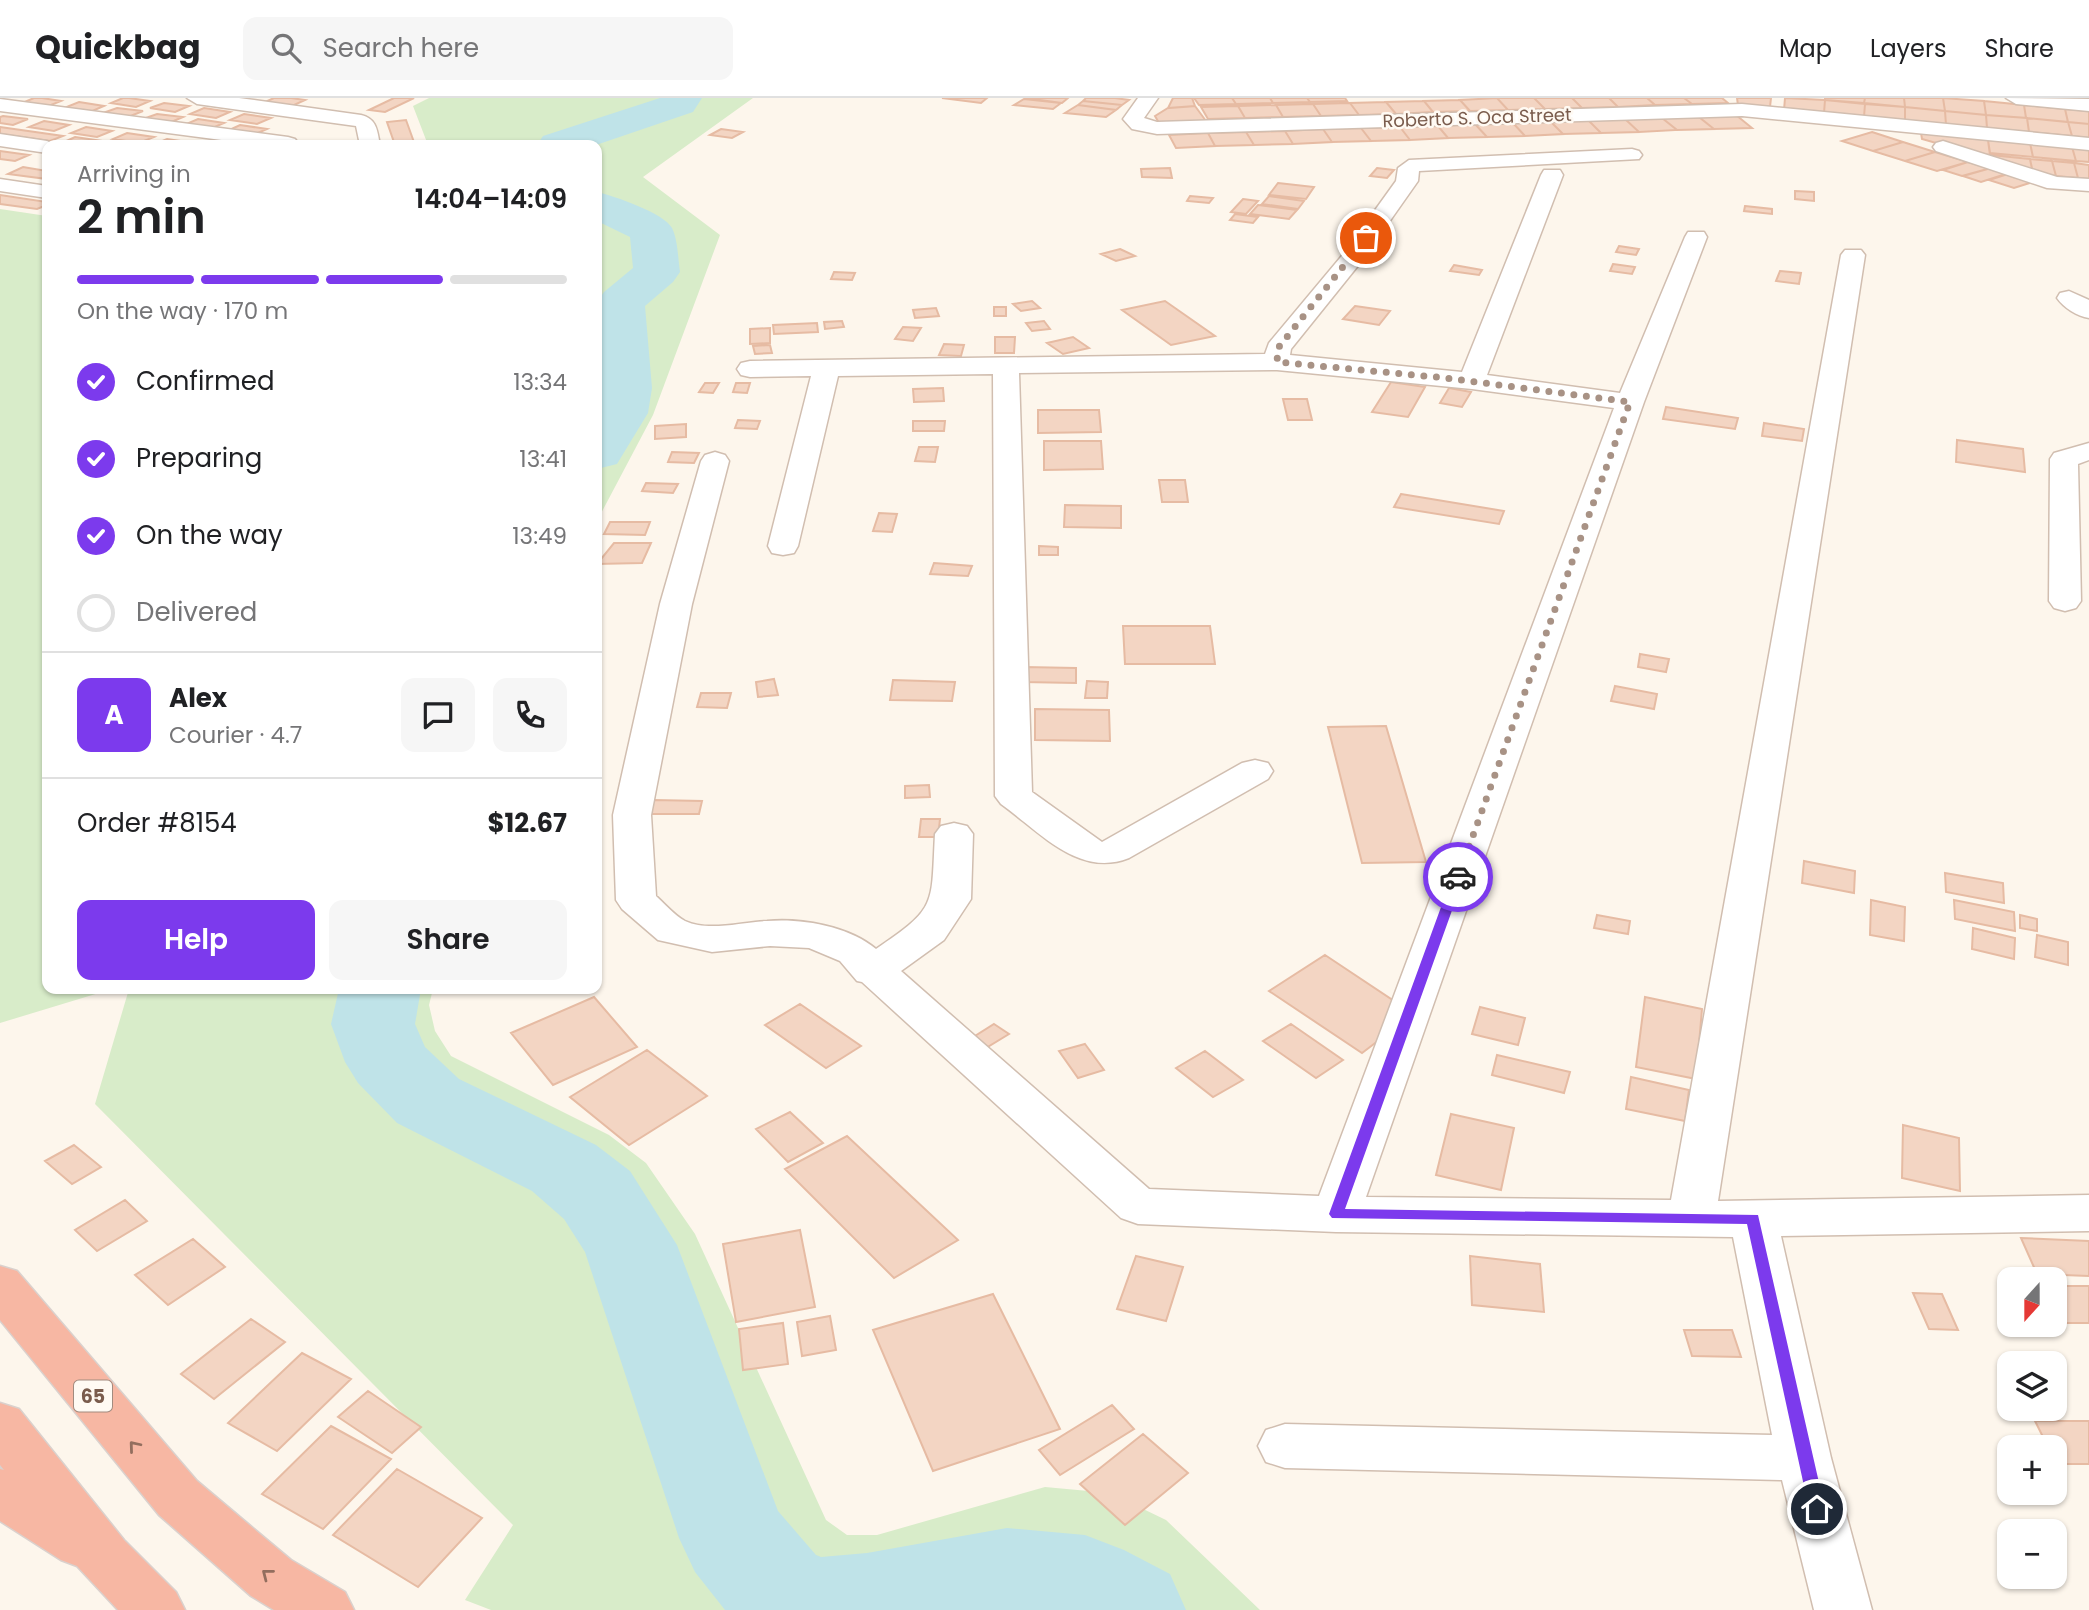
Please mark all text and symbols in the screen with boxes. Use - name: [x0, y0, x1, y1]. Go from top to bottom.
- search box: [243, 17, 733, 80]
- text: Quickbag: [35, 24, 201, 71]
- icon: search: [267, 29, 305, 67]
- text: Search here: [323, 30, 479, 66]
- text: Map: [1779, 32, 1832, 65]
- text: Layers: [1870, 32, 1946, 65]
- text: Share: [1984, 32, 2054, 65]
- street label: Roberto S. Oca Street: [1382, 102, 1572, 133]
- text: Arriving in: [77, 158, 191, 190]
- text: 14:04–14:09: [415, 181, 567, 217]
- text: 2 min: [77, 185, 206, 249]
- pin: [1336, 208, 1396, 268]
- icon: bag: [1347, 219, 1385, 257]
- text: On the way · 170 m: [77, 295, 288, 327]
- icon: check: [77, 363, 115, 401]
- text: Confirmed: [136, 363, 274, 399]
- text: 13:34: [513, 366, 567, 398]
- icon: check: [77, 440, 115, 478]
- text: Preparing: [136, 440, 262, 476]
- text: 13:41: [519, 443, 567, 475]
- icon: check: [77, 517, 115, 555]
- text: On the way: [136, 517, 283, 553]
- text: 13:49: [512, 520, 567, 552]
- text: Delivered: [136, 594, 257, 630]
- button: chat: [401, 678, 475, 752]
- button: phone: [493, 678, 567, 752]
- text: Alex: [169, 680, 227, 716]
- text: A: [104, 697, 124, 733]
- text: Courier · 4.7: [169, 719, 302, 751]
- text: Order #8154: [77, 805, 237, 841]
- text: $12.67: [487, 805, 567, 841]
- courier: [1423, 842, 1493, 912]
- icon: car: [1439, 858, 1477, 896]
- button: Help: [77, 900, 315, 980]
- button: Share: [329, 900, 567, 980]
- north arrow: [1997, 1267, 2067, 1337]
- map controls: [1997, 1267, 2067, 1589]
- button: layers: [1997, 1351, 2067, 1421]
- road number: 65: [74, 1380, 112, 1412]
- button: +: [1997, 1435, 2067, 1505]
- one-way arrow: [130, 1441, 142, 1454]
- pin: [1787, 1479, 1847, 1539]
- icon: home: [1798, 1490, 1836, 1528]
- button: −: [1997, 1519, 2067, 1589]
- one-way arrow: [263, 1569, 275, 1582]

